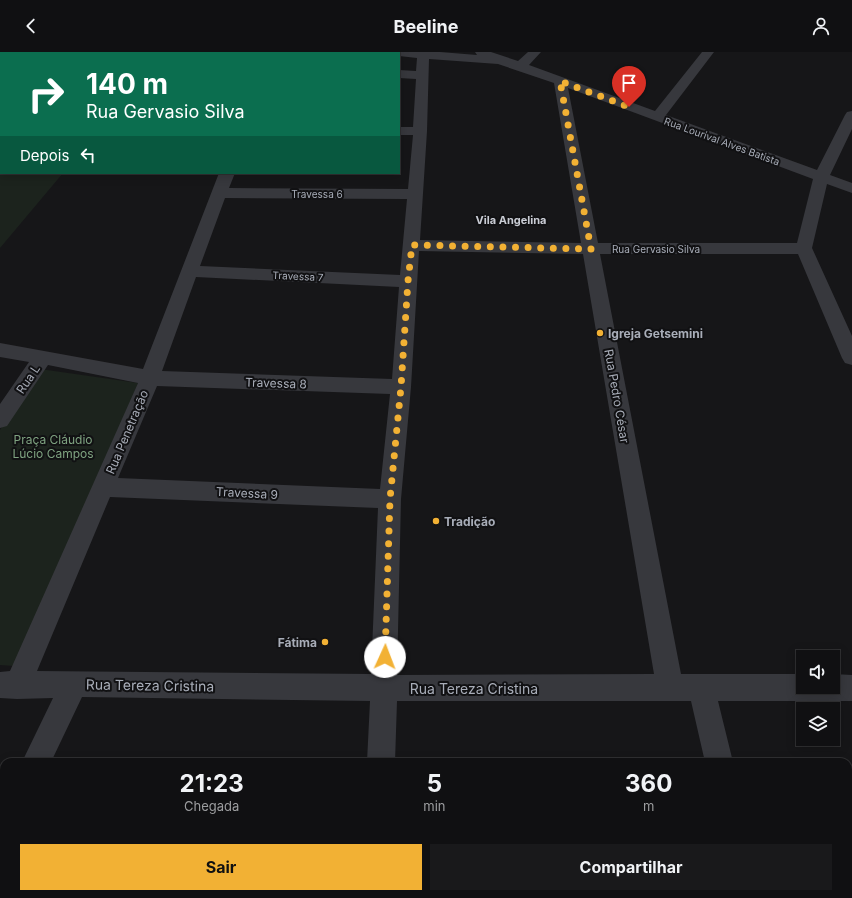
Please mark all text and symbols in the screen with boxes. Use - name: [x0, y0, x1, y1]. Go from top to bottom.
- icon: back: [20, 15, 42, 37]
- icon: person: [810, 15, 832, 37]
- text: Beeline: [393, 16, 459, 37]
- pin: [612, 66, 646, 107]
- text: 140 m: [86, 67, 168, 101]
- icon: right: [20, 68, 72, 120]
- icon: arrive: [618, 72, 640, 94]
- text: Rua Gervasio Silva: [86, 101, 245, 122]
- street label: Rua Lourival Alves Batista: [663, 115, 781, 167]
- icon: left: [77, 144, 99, 166]
- text: Depois: [20, 146, 69, 165]
- street label: Travessa 6: [291, 188, 343, 200]
- district label: Vila Angelina: [476, 213, 546, 227]
- street label: Rua Gervasio Silva: [612, 243, 700, 255]
- street label: Travessa 7: [272, 269, 324, 283]
- place label: Igreja Getsemini: [608, 326, 703, 341]
- marker: Igreja Getsemini: [595, 328, 605, 338]
- street label: Rua Pedro César: [601, 348, 633, 445]
- street label: Rua L: [13, 361, 43, 396]
- street label: Travessa 8: [245, 374, 307, 392]
- street label: Rua Penetração: [103, 388, 151, 476]
- park label: Praça Cláudio Lúcio Campos: [12, 432, 94, 461]
- street label: Travessa 9: [216, 484, 278, 502]
- place label: Tradição: [444, 514, 495, 529]
- marker: Tradição: [431, 516, 441, 526]
- place label: Fátima: [278, 635, 317, 650]
- position arrow: [364, 636, 406, 678]
- marker: Fátima: [320, 637, 330, 647]
- map controls: [796, 650, 840, 746]
- button: sound: [796, 650, 840, 694]
- street label: Rua Tereza Cristina: [86, 675, 214, 695]
- street label: Rua Tereza Cristina: [410, 680, 538, 697]
- button: layers: [796, 702, 840, 746]
- text: 21:23: [180, 769, 244, 798]
- text: 5: [427, 769, 442, 798]
- text: 360: [625, 769, 672, 798]
- text: Chegada: [184, 798, 239, 814]
- text: min: [423, 798, 446, 814]
- text: m: [643, 798, 654, 814]
- button: Sair: [20, 844, 422, 890]
- button: Compartilhar: [430, 844, 832, 890]

